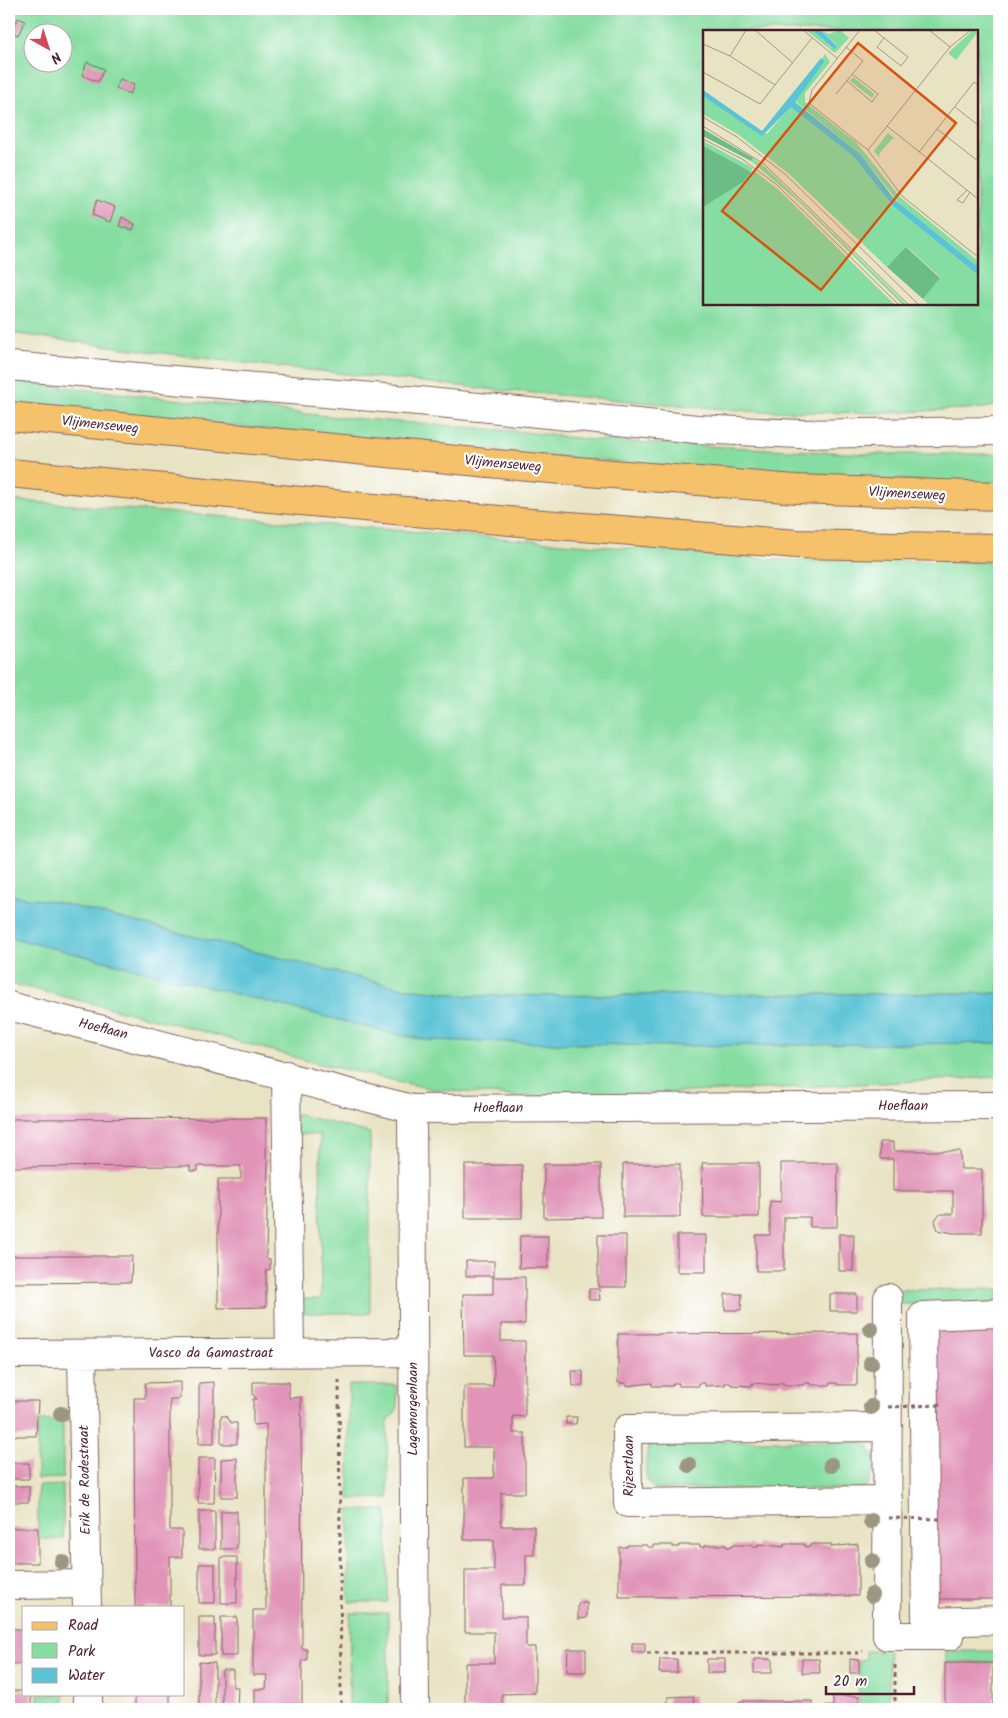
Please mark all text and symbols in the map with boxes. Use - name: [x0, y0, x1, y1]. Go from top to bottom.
- north arrow: [22, 22, 72, 72]
- inset map: [703, 30, 978, 305]
- text: N: [45, 46, 66, 69]
- street label: Vlijmenseweg: [60, 410, 140, 440]
- street label: Vlijmenseweg: [464, 450, 542, 478]
- street label: Vlijmenseweg: [868, 481, 946, 507]
- street label: Hoeflaan: [76, 1012, 130, 1046]
- street label: Hoeflaan: [878, 1095, 928, 1117]
- street label: Hoeflaan: [473, 1097, 523, 1119]
- street label: Vasco da Gamastraat: [149, 1342, 274, 1364]
- street label: Lagemorgenlaan: [402, 1362, 424, 1456]
- street label: Erik de Rodestraat: [73, 1424, 97, 1535]
- street label: Rijzertlaan: [618, 1435, 640, 1497]
- legend: [22, 1606, 185, 1696]
- text: Road: [68, 1614, 99, 1638]
- text: Park: [68, 1640, 96, 1664]
- scale bar: [826, 1663, 913, 1695]
- text: Water: [68, 1664, 105, 1688]
- text: 20 m: [833, 1670, 867, 1694]

